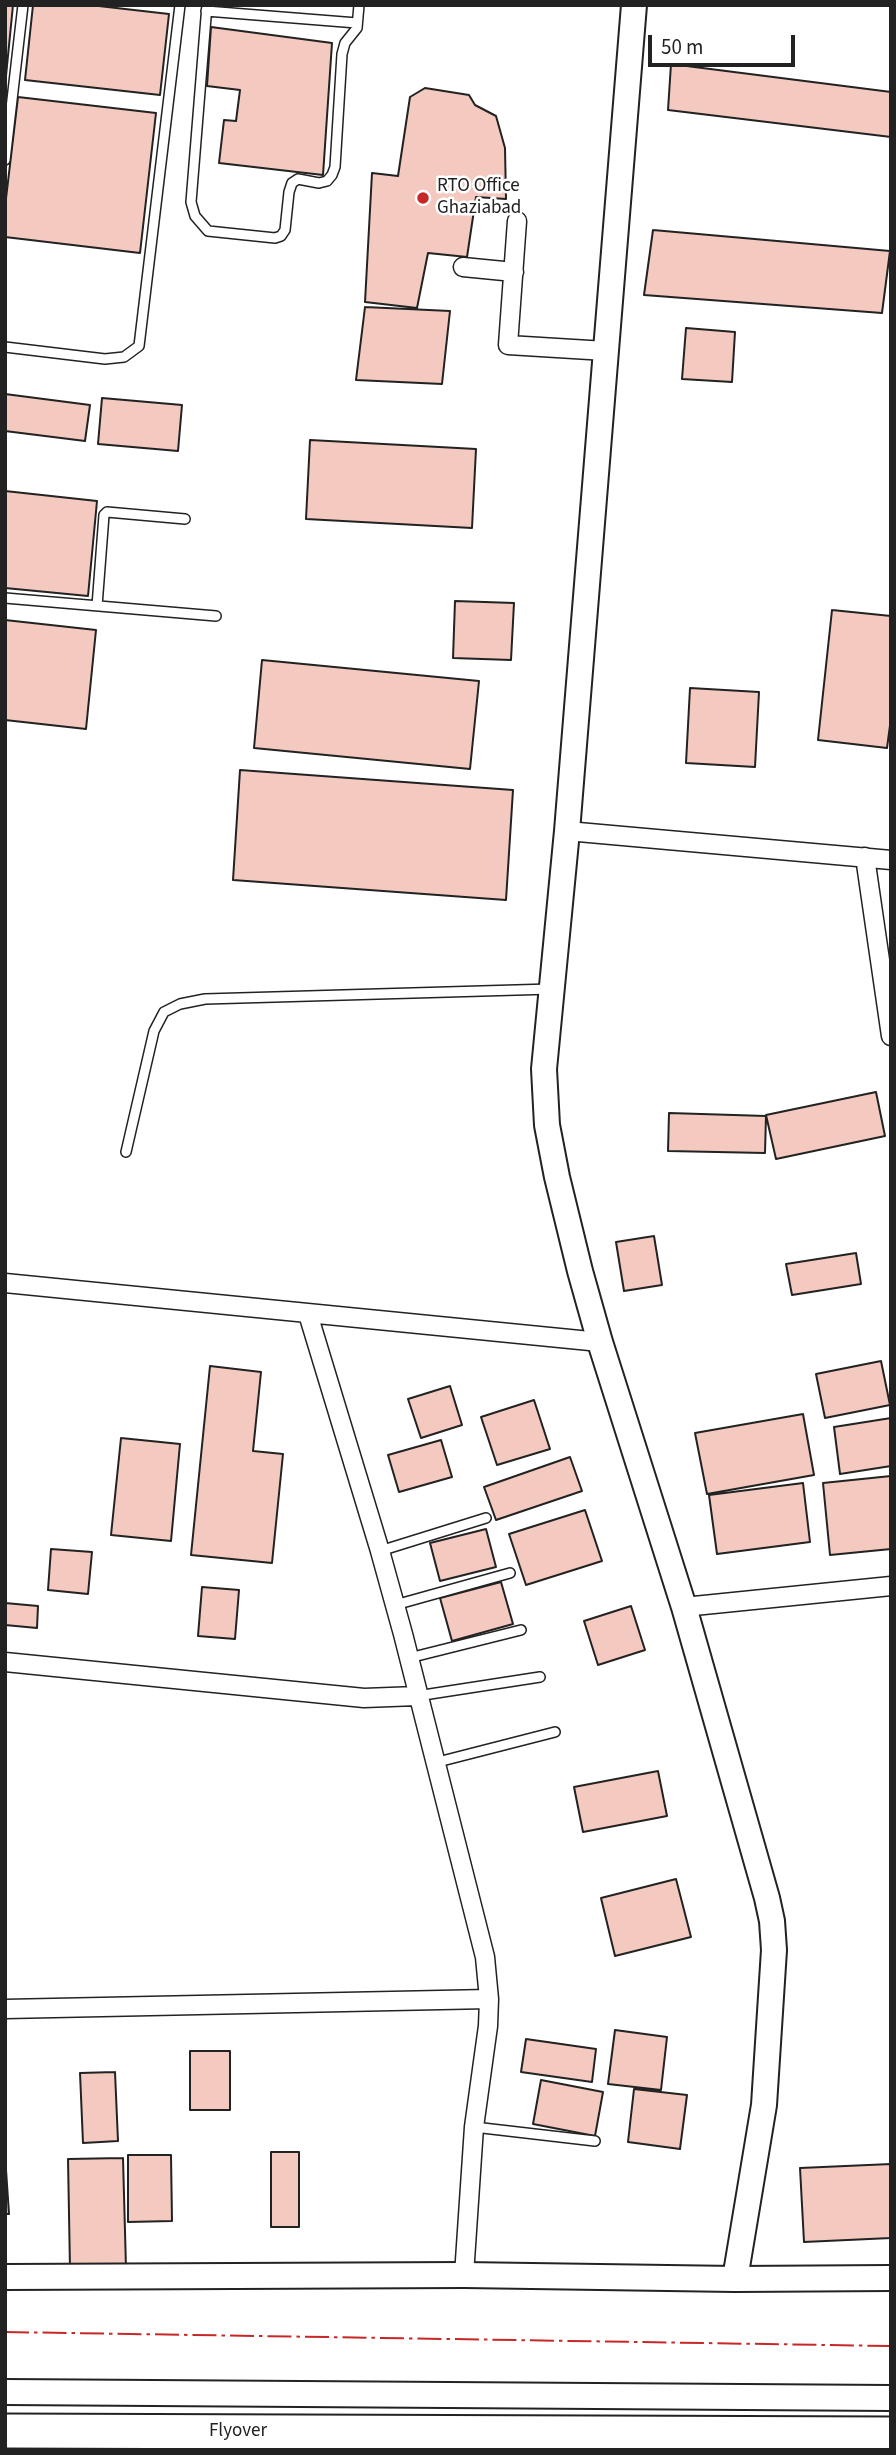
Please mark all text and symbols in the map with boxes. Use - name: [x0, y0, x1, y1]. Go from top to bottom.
- scale bar: [651, 21, 798, 65]
- text: 50 m: [661, 32, 703, 62]
- place label: RTO Office Ghaziabad: [437, 176, 521, 220]
- marker: RTO Office Ghaziabad: [415, 190, 431, 206]
- street label: Flyover: [209, 2421, 267, 2443]

